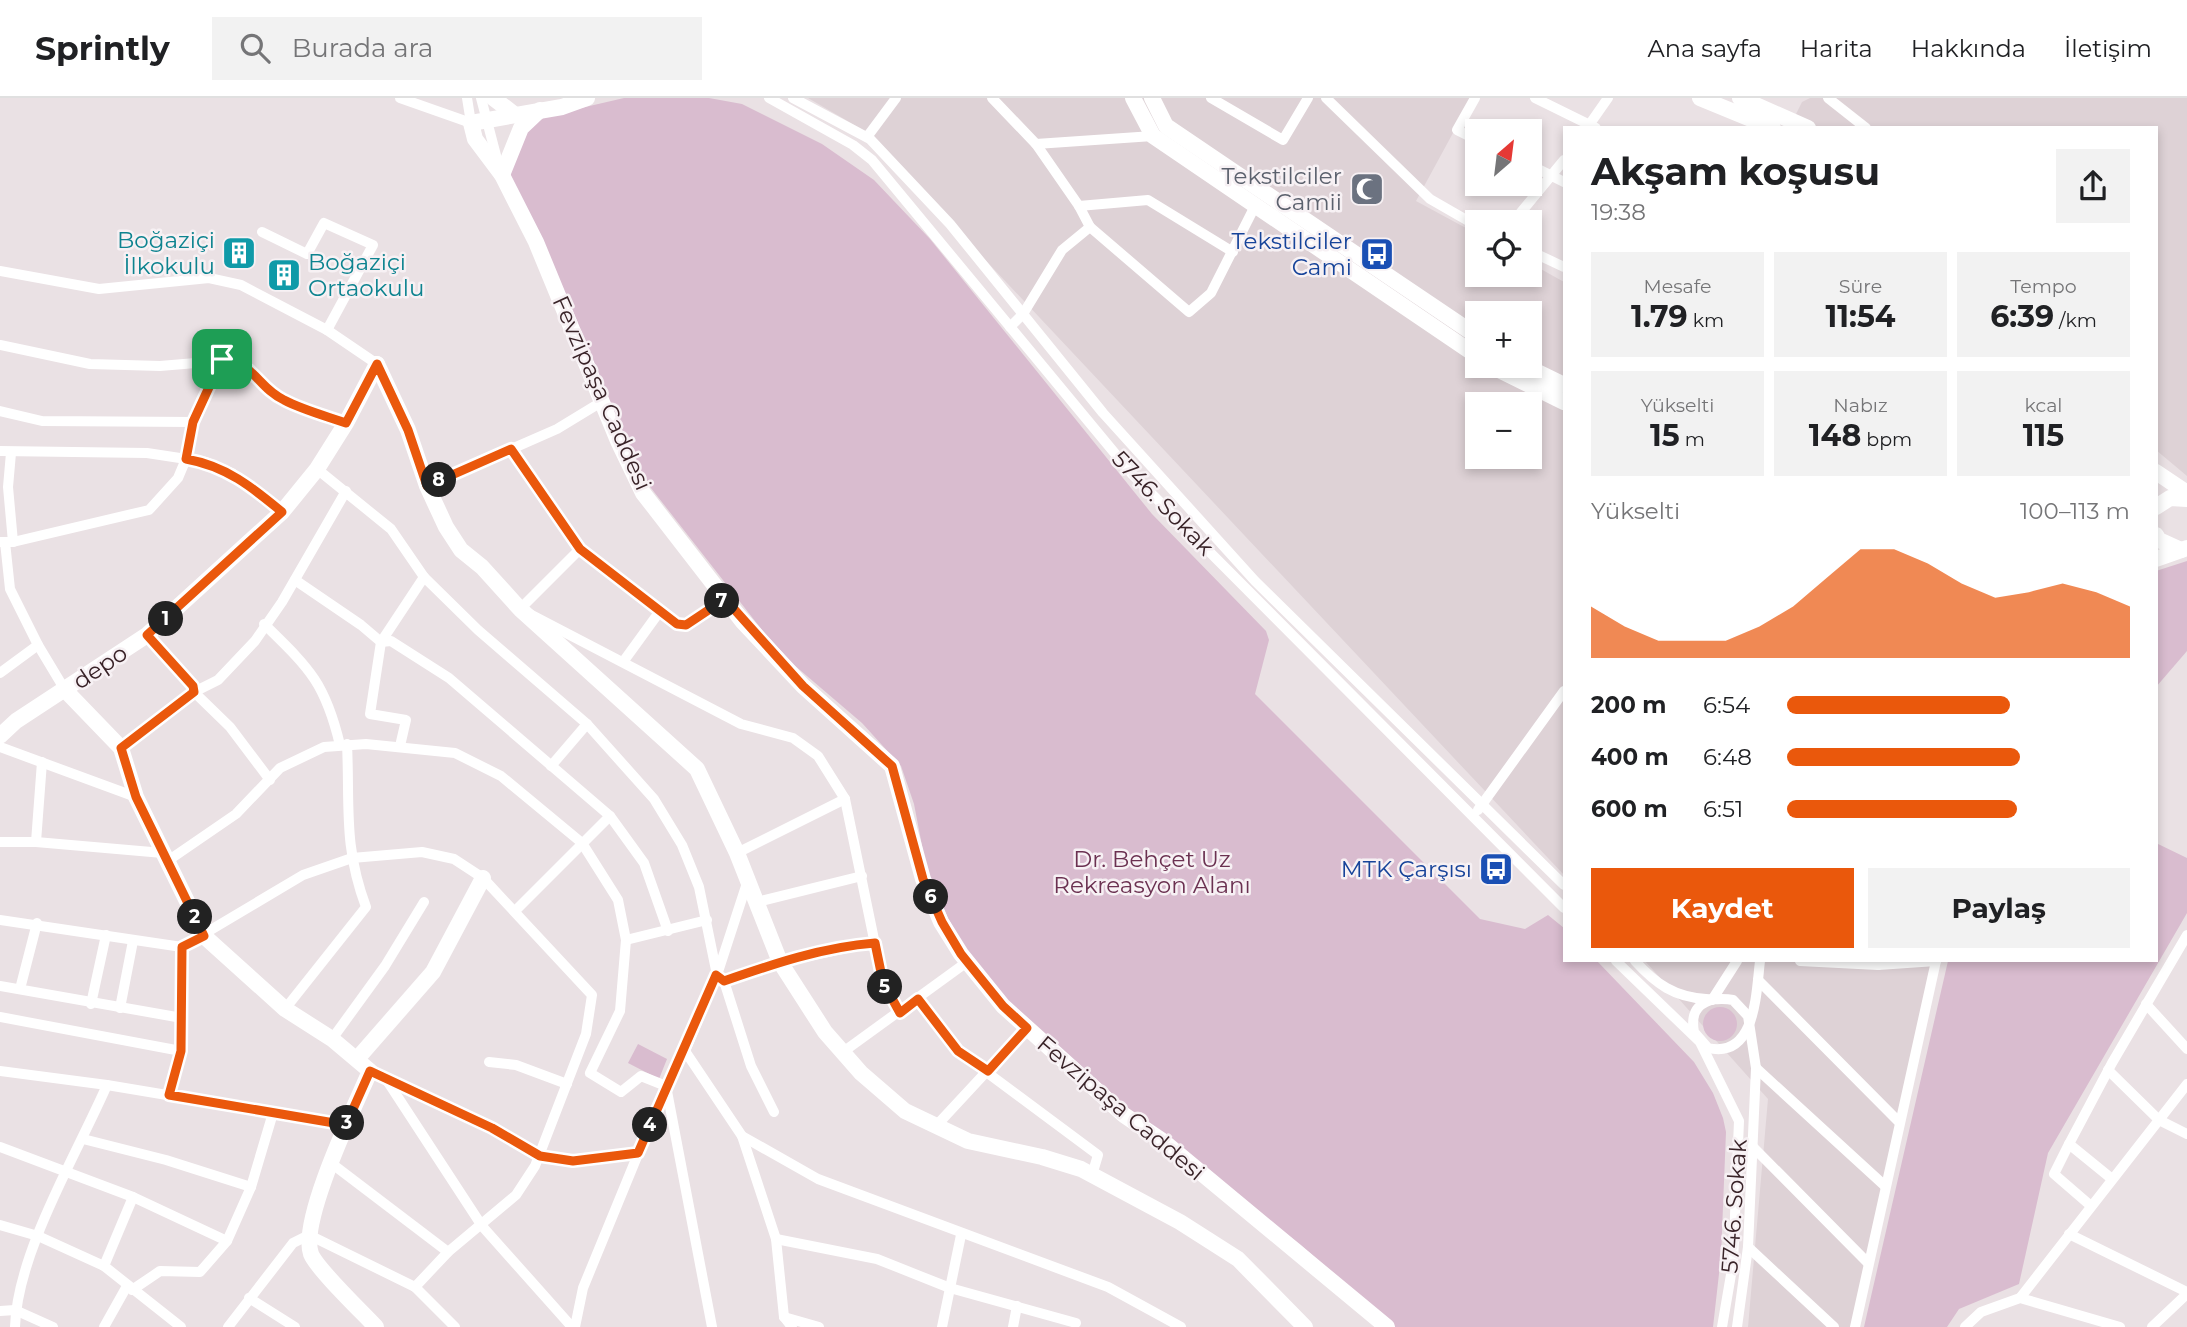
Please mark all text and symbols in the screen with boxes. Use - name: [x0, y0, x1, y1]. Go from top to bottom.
- search box: [212, 17, 702, 80]
- text: Sprintly: [35, 28, 170, 68]
- icon: search: [236, 29, 274, 67]
- text: Burada ara: [292, 32, 433, 64]
- text: Ana sayfa: [1647, 34, 1762, 63]
- text: Harita: [1800, 34, 1873, 63]
- text: Hakkında: [1911, 34, 2026, 63]
- text: İletişim: [2064, 34, 2152, 63]
- north arrow: [1465, 119, 1542, 196]
- map controls: [1465, 119, 1542, 469]
- text: Akşam koşusu: [1591, 148, 1880, 195]
- button: share: [2056, 149, 2130, 223]
- place label: Tekstilciler Camii: [1222, 162, 1342, 216]
- mosque icon: Tekstilciler Camii: [1348, 170, 1386, 208]
- text: 19:38: [1591, 198, 1646, 226]
- button: locate: [1465, 210, 1542, 287]
- place label: Boğaziçi İlkokulu: [117, 226, 215, 280]
- place label: Tekstilciler Cami: [1232, 227, 1352, 281]
- building icon: Boğaziçi İlkokulu: [220, 234, 258, 272]
- bus stop icon: Tekstilciler Cami: [1358, 235, 1396, 273]
- place label: Boğaziçi Ortaokulu: [308, 248, 424, 302]
- building icon: Boğaziçi Ortaokulu: [265, 256, 303, 294]
- text: Mesafe: [1644, 275, 1711, 298]
- text: Süre: [1839, 275, 1882, 298]
- text: Tempo: [2010, 275, 2077, 298]
- street label: Fevzipaşa Caddesi: [546, 291, 658, 495]
- text: 1.79: [1631, 298, 1688, 335]
- text: 11:54: [1826, 298, 1895, 335]
- text: 6:39: [1990, 298, 2054, 335]
- button: +: [1465, 301, 1542, 378]
- text: km: [1688, 309, 1724, 332]
- text: /km: [2054, 309, 2097, 332]
- pin: [192, 329, 252, 389]
- icon: arrive: [203, 340, 241, 378]
- button: −: [1465, 392, 1542, 469]
- text: Yükselti: [1641, 394, 1714, 417]
- text: Nabız: [1833, 394, 1888, 417]
- text: kcal: [2025, 394, 2062, 417]
- text: 15: [1650, 417, 1680, 454]
- text: 148: [1809, 417, 1861, 454]
- text: 115: [2023, 417, 2064, 454]
- text: m: [1680, 428, 1705, 451]
- text: bpm: [1861, 428, 1912, 451]
- street label: 5746. Sokak: [1106, 445, 1220, 561]
- pin: 8: [422, 462, 457, 498]
- text: 8: [432, 468, 445, 491]
- text: Yükselti: [1591, 497, 1680, 525]
- text: 100–113 m: [2020, 497, 2130, 525]
- pin: 7: [704, 584, 740, 618]
- text: 7: [716, 589, 727, 612]
- pin: 1: [148, 602, 184, 636]
- text: 1: [162, 607, 169, 630]
- street label: depo: [68, 639, 132, 695]
- text: 200 m: [1591, 691, 1666, 719]
- text: 6:54: [1703, 691, 1750, 719]
- text: 400 m: [1591, 743, 1669, 771]
- text: 6:48: [1703, 743, 1752, 771]
- text: 600 m: [1591, 795, 1668, 823]
- text: 6:51: [1703, 795, 1743, 823]
- park label: Dr. Behçet Uz Rekreasyon Alanı: [1053, 845, 1251, 899]
- bus stop icon: MTK Çarşısı: [1477, 850, 1515, 888]
- place label: MTK Çarşısı: [1341, 855, 1472, 883]
- button: Kaydet: [1591, 868, 1854, 948]
- button: Paylaş: [1868, 868, 2130, 948]
- pin: 6: [914, 880, 948, 914]
- text: 6: [924, 885, 937, 908]
- pin: 2: [178, 900, 212, 934]
- text: 2: [189, 905, 200, 928]
- pin: 5: [868, 970, 903, 1004]
- text: 5: [879, 975, 890, 998]
- street label: Fevzipaşa Caddesi: [1032, 1030, 1210, 1186]
- pin: 3: [330, 1105, 364, 1140]
- pin: 4: [632, 1108, 668, 1142]
- text: 3: [341, 1111, 352, 1134]
- text: 4: [643, 1113, 656, 1136]
- street label: 5746. Sokak: [1715, 1138, 1753, 1274]

